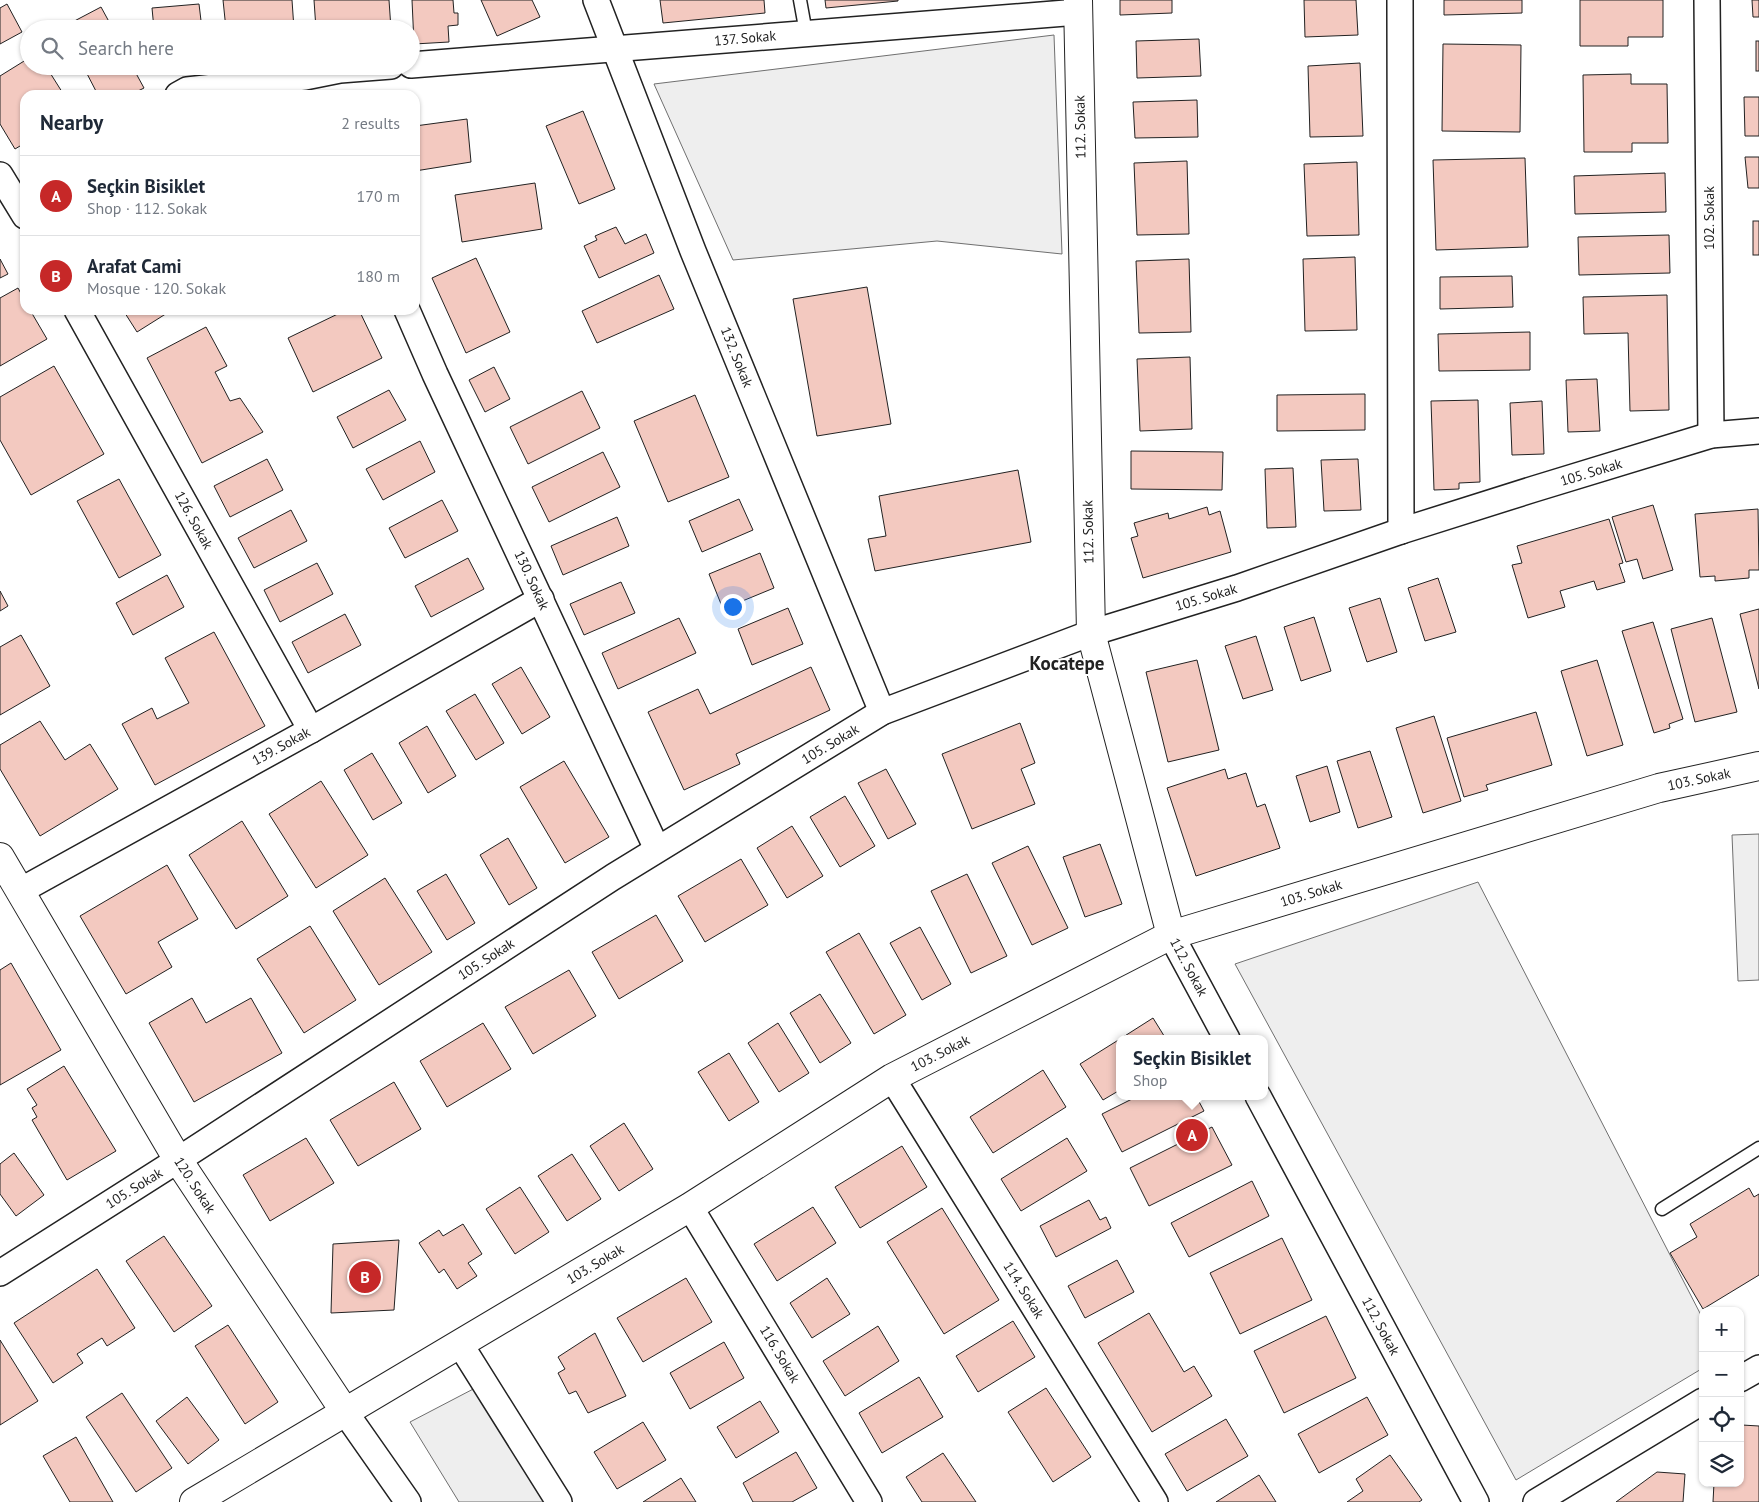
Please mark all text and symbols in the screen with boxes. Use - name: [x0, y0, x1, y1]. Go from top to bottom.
- search box: [20, 20, 420, 75]
- street label: 137. Sokak: [713, 26, 777, 50]
- icon: search: [38, 34, 66, 62]
- text: Search here: [78, 36, 174, 60]
- street label: 112. Sokak: [1070, 95, 1090, 159]
- text: Nearby: [40, 109, 103, 136]
- text: 2 results: [341, 113, 400, 133]
- text: Seçkin Bisiklet: [87, 174, 205, 198]
- text: A: [51, 186, 61, 206]
- text: 170 m: [357, 186, 400, 206]
- street label: 102. Sokak: [1700, 186, 1718, 250]
- text: Shop · 112. Sokak: [87, 198, 207, 218]
- text: Arafat Cami: [87, 254, 182, 278]
- text: B: [51, 266, 61, 286]
- text: 180 m: [357, 266, 400, 286]
- text: Mosque · 120. Sokak: [87, 278, 226, 298]
- street label: 132. Sokak: [717, 324, 757, 390]
- street label: 105. Sokak: [1558, 454, 1624, 490]
- street label: 126. Sokak: [171, 488, 217, 553]
- street label: 112. Sokak: [1078, 500, 1098, 564]
- street label: 130. Sokak: [510, 547, 554, 613]
- street label: 105. Sokak: [1173, 579, 1239, 615]
- your location: [720, 594, 746, 620]
- district label: Kocatepe: [1030, 651, 1104, 675]
- street label: 105. Sokak: [798, 720, 862, 768]
- street label: 139. Sokak: [249, 723, 314, 769]
- street label: 103. Sokak: [1666, 764, 1732, 794]
- street label: 103. Sokak: [1278, 875, 1344, 911]
- street label: 105. Sokak: [454, 934, 518, 984]
- street label: 112. Sokak: [1166, 935, 1212, 1000]
- street label: 103. Sokak: [907, 1030, 973, 1076]
- popup: [1116, 1035, 1268, 1100]
- text: Seçkin Bisiklet: [1133, 1046, 1251, 1070]
- text: Shop: [1133, 1070, 1167, 1090]
- pin: A: [1176, 1116, 1208, 1154]
- street label: 120. Sokak: [170, 1153, 220, 1217]
- street label: 105. Sokak: [102, 1163, 166, 1213]
- street label: 103. Sokak: [563, 1240, 627, 1288]
- pin: B: [349, 1258, 381, 1296]
- street label: 114. Sokak: [999, 1258, 1049, 1322]
- street label: 112. Sokak: [1358, 1294, 1404, 1359]
- map controls: [1699, 1307, 1744, 1487]
- button: +: [1699, 1307, 1744, 1352]
- street label: 116. Sokak: [756, 1322, 804, 1386]
- button: −: [1699, 1352, 1744, 1397]
- button: locate: [1699, 1397, 1744, 1442]
- button: layers: [1699, 1442, 1744, 1487]

